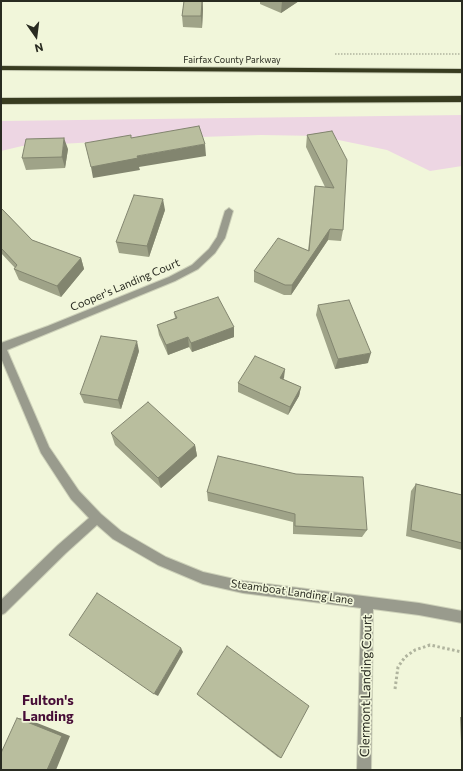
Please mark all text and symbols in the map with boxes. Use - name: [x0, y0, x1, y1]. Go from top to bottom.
- north arrow: [16, 16, 56, 56]
- text: N: [33, 41, 45, 55]
- street label: Fairfax County Parkway: [183, 55, 281, 65]
- street label: Cooper's Landing Court: [68, 256, 182, 314]
- street label: Steamboat Landing Lane: [230, 577, 354, 607]
- street label: Clermont Landing Court: [357, 615, 375, 757]
- district label: Fulton's Landing: [22, 692, 74, 724]

